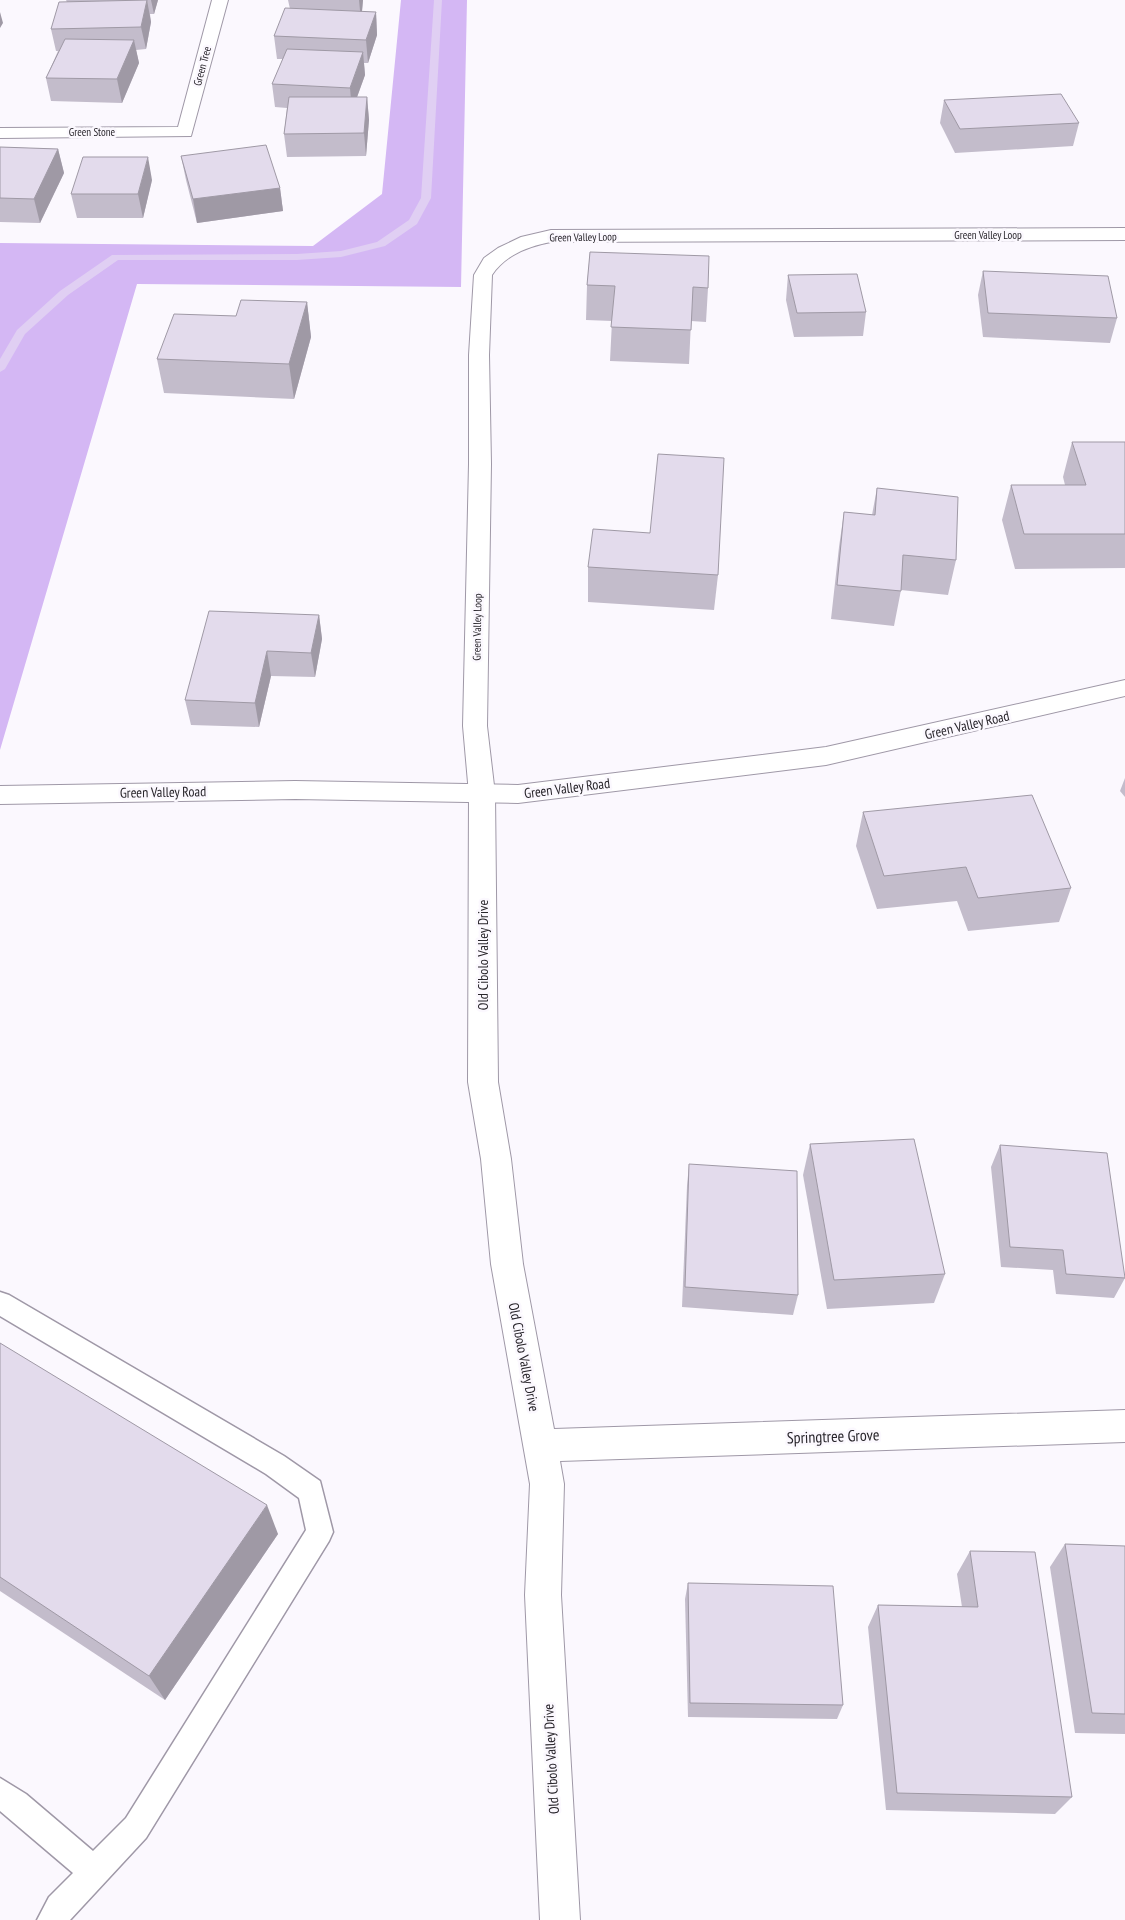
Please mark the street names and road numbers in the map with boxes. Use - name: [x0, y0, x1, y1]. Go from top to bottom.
- street label: Green Tree: [190, 44, 214, 87]
- street label: Green Stone: [69, 125, 116, 139]
- street label: Green Valley Loop: [954, 228, 1022, 242]
- street label: Green Valley Loop: [549, 229, 617, 245]
- street label: Green Valley Loop: [469, 593, 485, 661]
- street label: Green Valley Road: [923, 707, 1011, 743]
- street label: Green Valley Road: [523, 774, 611, 802]
- street label: Green Valley Road: [120, 782, 206, 802]
- street label: Old Cibolo Valley Drive: [474, 900, 492, 1010]
- street label: Old Cibolo Valley Drive: [505, 1301, 543, 1413]
- street label: Springtree Grove: [786, 1424, 880, 1448]
- street label: Old Cibolo Valley Drive: [539, 1703, 563, 1815]

